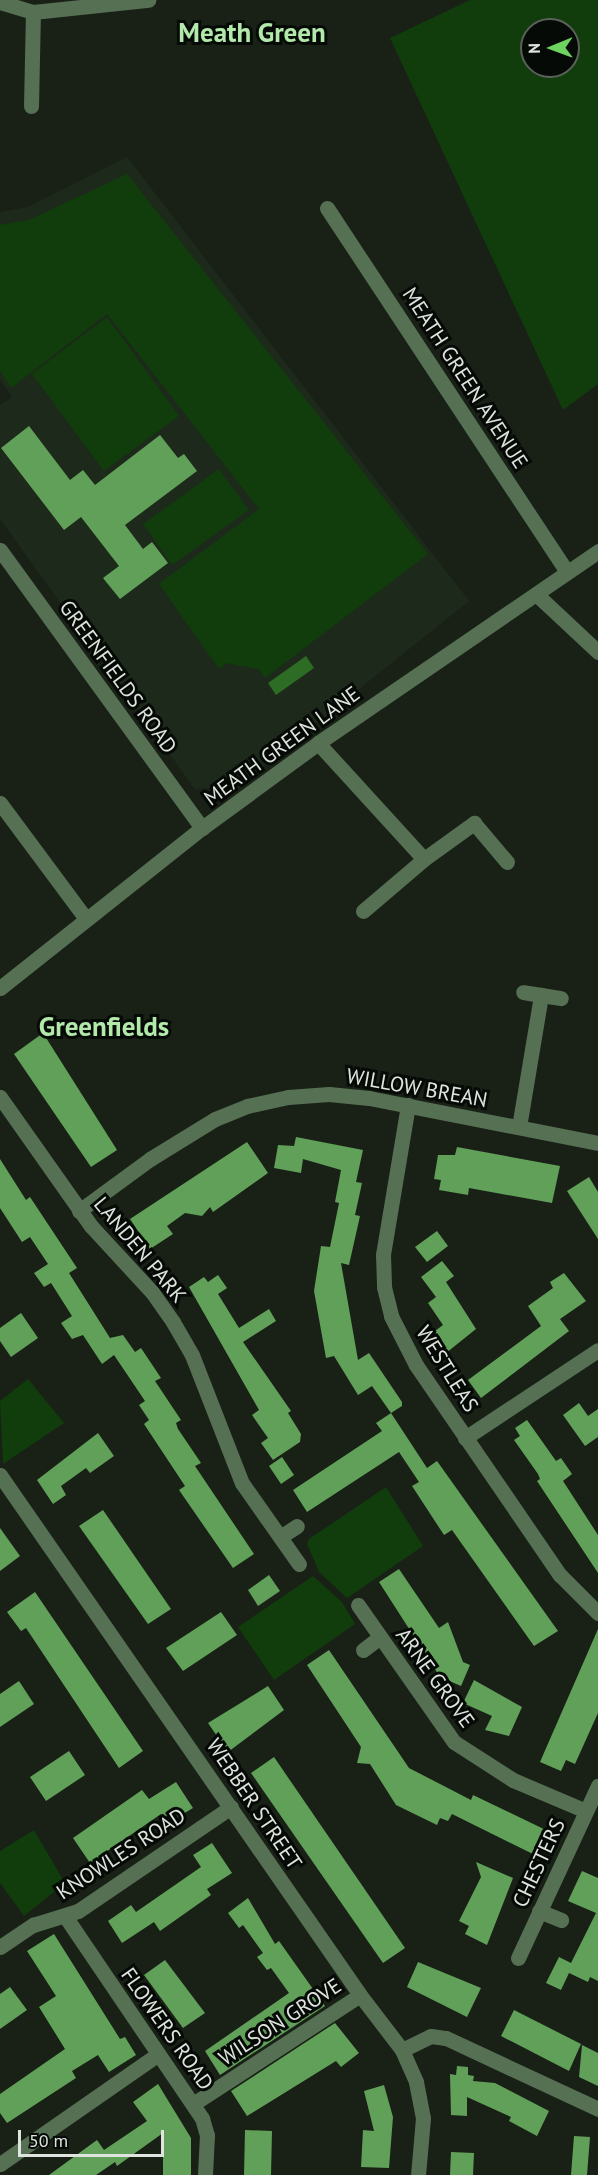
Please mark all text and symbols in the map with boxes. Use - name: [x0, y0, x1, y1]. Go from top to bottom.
- district label: Meath Green: [178, 17, 326, 49]
- north arrow: [520, 18, 580, 78]
- text: N: [524, 43, 544, 54]
- street label: MEATH GREEN AVENUE: [397, 283, 533, 473]
- street label: GREENFIELDS ROAD: [54, 596, 182, 758]
- street label: MEATH GREEN LANE: [199, 681, 365, 811]
- district label: Greenfields: [39, 1011, 169, 1043]
- street label: WILLOW BREAN: [344, 1063, 490, 1113]
- street label: LANDEN PARK: [89, 1192, 191, 1308]
- street label: WESTLEAS: [411, 1321, 483, 1417]
- street label: ARNE GROVE: [390, 1623, 480, 1733]
- street label: WEBBER STREET: [201, 1734, 307, 1874]
- street label: KNOWLES ROAD: [52, 1803, 190, 1905]
- street label: CHESTERS: [507, 1815, 571, 1911]
- street label: FLOWERS ROAD: [115, 1963, 219, 2095]
- street label: WILSON GROVE: [214, 1973, 346, 2071]
- scale bar: [21, 2118, 166, 2156]
- text: 50 m: [29, 2129, 68, 2152]

